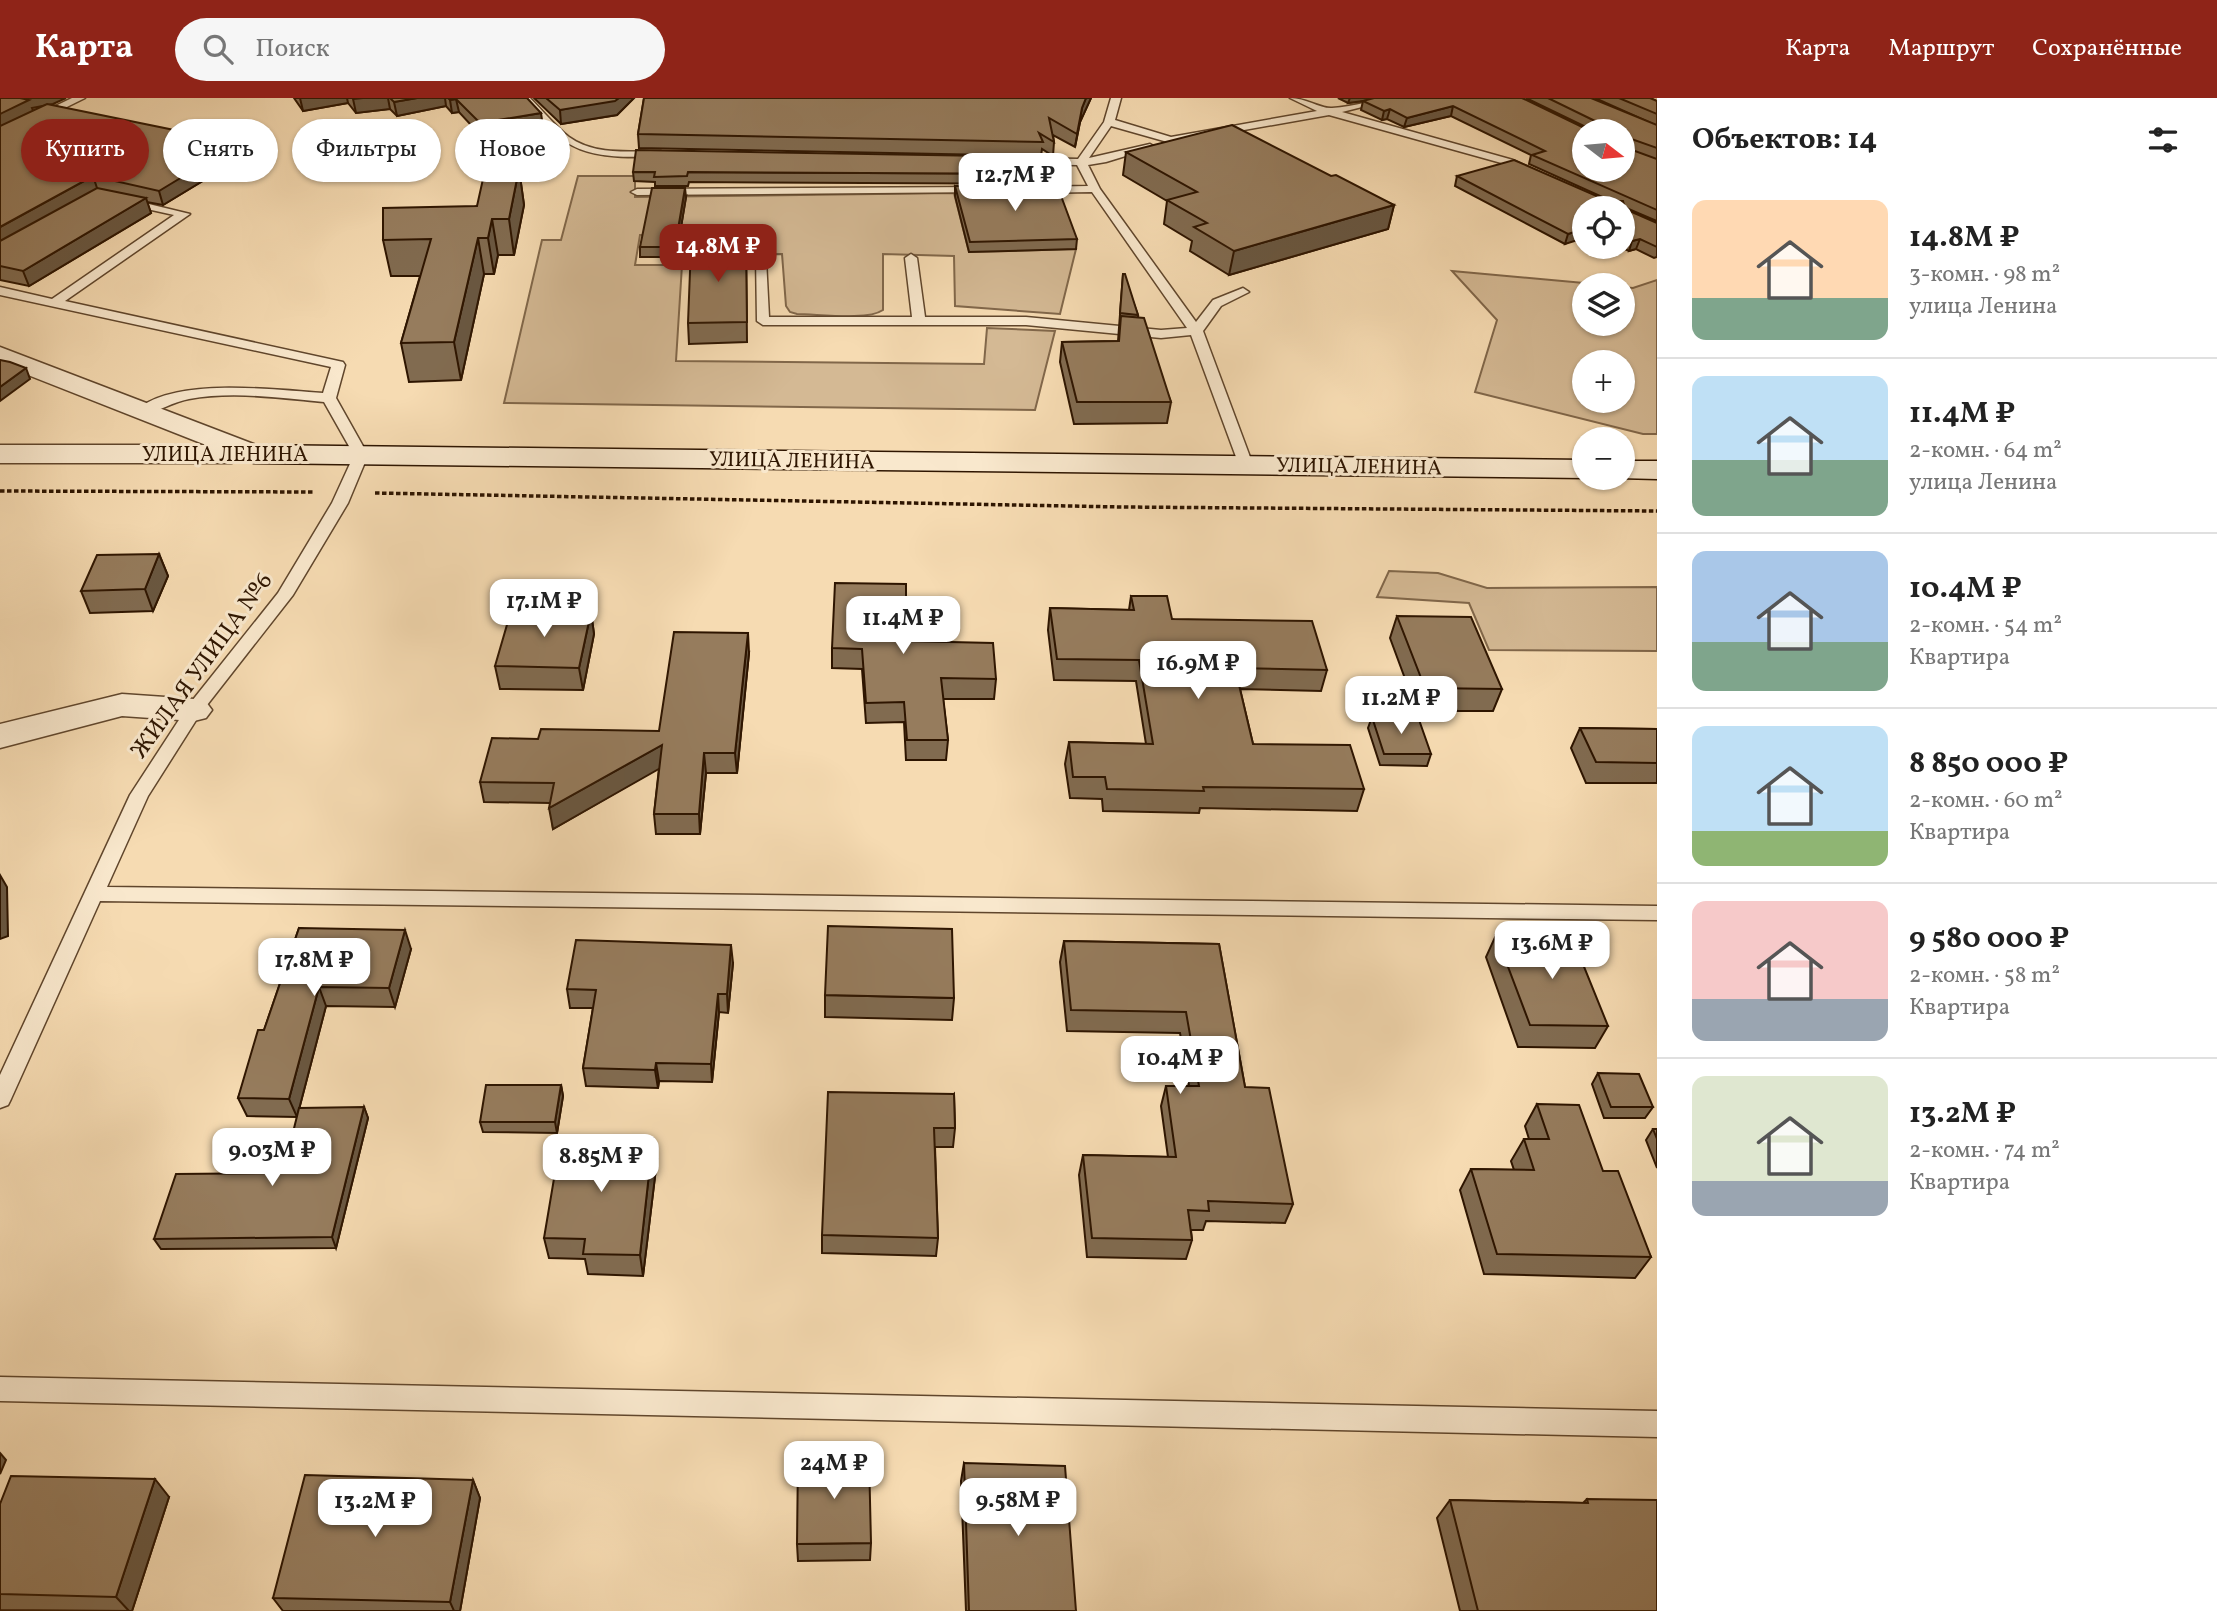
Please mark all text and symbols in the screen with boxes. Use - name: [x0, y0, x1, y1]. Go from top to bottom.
- search box: [175, 18, 665, 81]
- text: Карта: [35, 26, 133, 72]
- icon: search: [199, 30, 237, 68]
- text: Поиск: [255, 31, 330, 67]
- text: Карта: [1785, 32, 1850, 66]
- text: Маршрут: [1888, 32, 1994, 66]
- text: Сохранённые: [2032, 32, 2182, 66]
- chip: Купить: [21, 119, 149, 182]
- chip: Снять: [163, 119, 278, 182]
- chip: Фильтры: [292, 119, 441, 182]
- chip: Новое: [455, 119, 570, 182]
- north arrow: [1572, 119, 1634, 182]
- map controls: [1572, 119, 1635, 490]
- text: Объектов: 14: [1692, 119, 1877, 161]
- icon: filters: [2144, 121, 2182, 159]
- pin: 12.7M ₽: [950, 153, 1080, 213]
- text: 12.7M ₽: [975, 160, 1055, 192]
- button: locate: [1572, 196, 1635, 259]
- text: 14.8M ₽: [1909, 217, 2020, 259]
- pin: 14.8M ₽: [653, 225, 783, 284]
- icon: home: [1748, 228, 1832, 312]
- text: 14.8M ₽: [676, 231, 760, 263]
- text: 3-комн. · 98 m²: [1909, 259, 2060, 291]
- button: layers: [1572, 273, 1635, 336]
- text: улица Ленина: [1909, 291, 2058, 323]
- button: +: [1572, 350, 1635, 413]
- text: 11.4M ₽: [1909, 393, 2015, 435]
- icon: home: [1748, 404, 1832, 488]
- button: −: [1572, 427, 1635, 490]
- text: 2-комн. · 64 m²: [1909, 435, 2062, 467]
- street label: УЛИЦА ЛЕНИНА: [142, 441, 308, 470]
- street label: УЛИЦА ЛЕНИНА: [709, 446, 875, 477]
- street label: УЛИЦА ЛЕНИНА: [1276, 452, 1442, 483]
- text: улица Ленина: [1909, 467, 2058, 499]
- street label: ЖИЛАЯ УЛИЦА №6: [123, 566, 282, 766]
- text: 10.4M ₽: [1909, 568, 2022, 610]
- icon: home: [1748, 579, 1832, 663]
- pin: 17.1M ₽: [479, 580, 609, 639]
- text: 17.1M ₽: [506, 586, 582, 618]
- pin: 11.4M ₽: [838, 596, 968, 656]
- text: 11.4M ₽: [862, 603, 944, 635]
- text: 2-комн. · 54 m²: [1909, 610, 2062, 642]
- pin: 16.9M ₽: [1133, 642, 1263, 701]
- text: Квартира: [1909, 642, 2010, 674]
- text: 16.9M ₽: [1156, 648, 1240, 680]
- pin: 11.2M ₽: [1336, 676, 1466, 736]
- text: 11.2M ₽: [1361, 683, 1441, 715]
- text: 8 850 000 ₽: [1909, 743, 2068, 785]
- icon: home: [1748, 754, 1832, 838]
- text: 2-комн. · 60 m²: [1909, 785, 2063, 817]
- text: Квартира: [1909, 817, 2010, 849]
- text: 9 580 000 ₽: [1909, 918, 2069, 960]
- pin: 13.6M ₽: [1487, 922, 1617, 981]
- text: 13.6M ₽: [1511, 928, 1593, 960]
- icon: home: [1748, 929, 1832, 1013]
- pin: 17.8M ₽: [249, 939, 379, 998]
- text: 17.8M ₽: [274, 945, 354, 977]
- text: 2-комн. · 58 m²: [1909, 960, 2060, 992]
- text: Квартира: [1909, 992, 2010, 1024]
- pin: 10.4M ₽: [1115, 1037, 1245, 1096]
- text: 10.4M ₽: [1137, 1043, 1223, 1075]
- text: 13.2M ₽: [1909, 1093, 2016, 1135]
- icon: home: [1748, 1104, 1832, 1188]
- pin: 9.03M ₽: [207, 1128, 337, 1188]
- pin: 8.85M ₽: [536, 1134, 666, 1194]
- text: 9.03M ₽: [228, 1135, 316, 1167]
- text: 2-комн. · 74 m²: [1909, 1135, 2060, 1167]
- text: 8.85M ₽: [559, 1141, 643, 1173]
- text: Квартира: [1909, 1167, 2010, 1199]
- pin: 24M ₽: [785, 1442, 883, 1501]
- text: 24M ₽: [800, 1448, 868, 1480]
- pin: 9.58M ₽: [953, 1478, 1083, 1538]
- pin: 13.2M ₽: [310, 1480, 440, 1539]
- text: 9.58M ₽: [975, 1485, 1061, 1517]
- text: 13.2M ₽: [334, 1486, 416, 1518]

